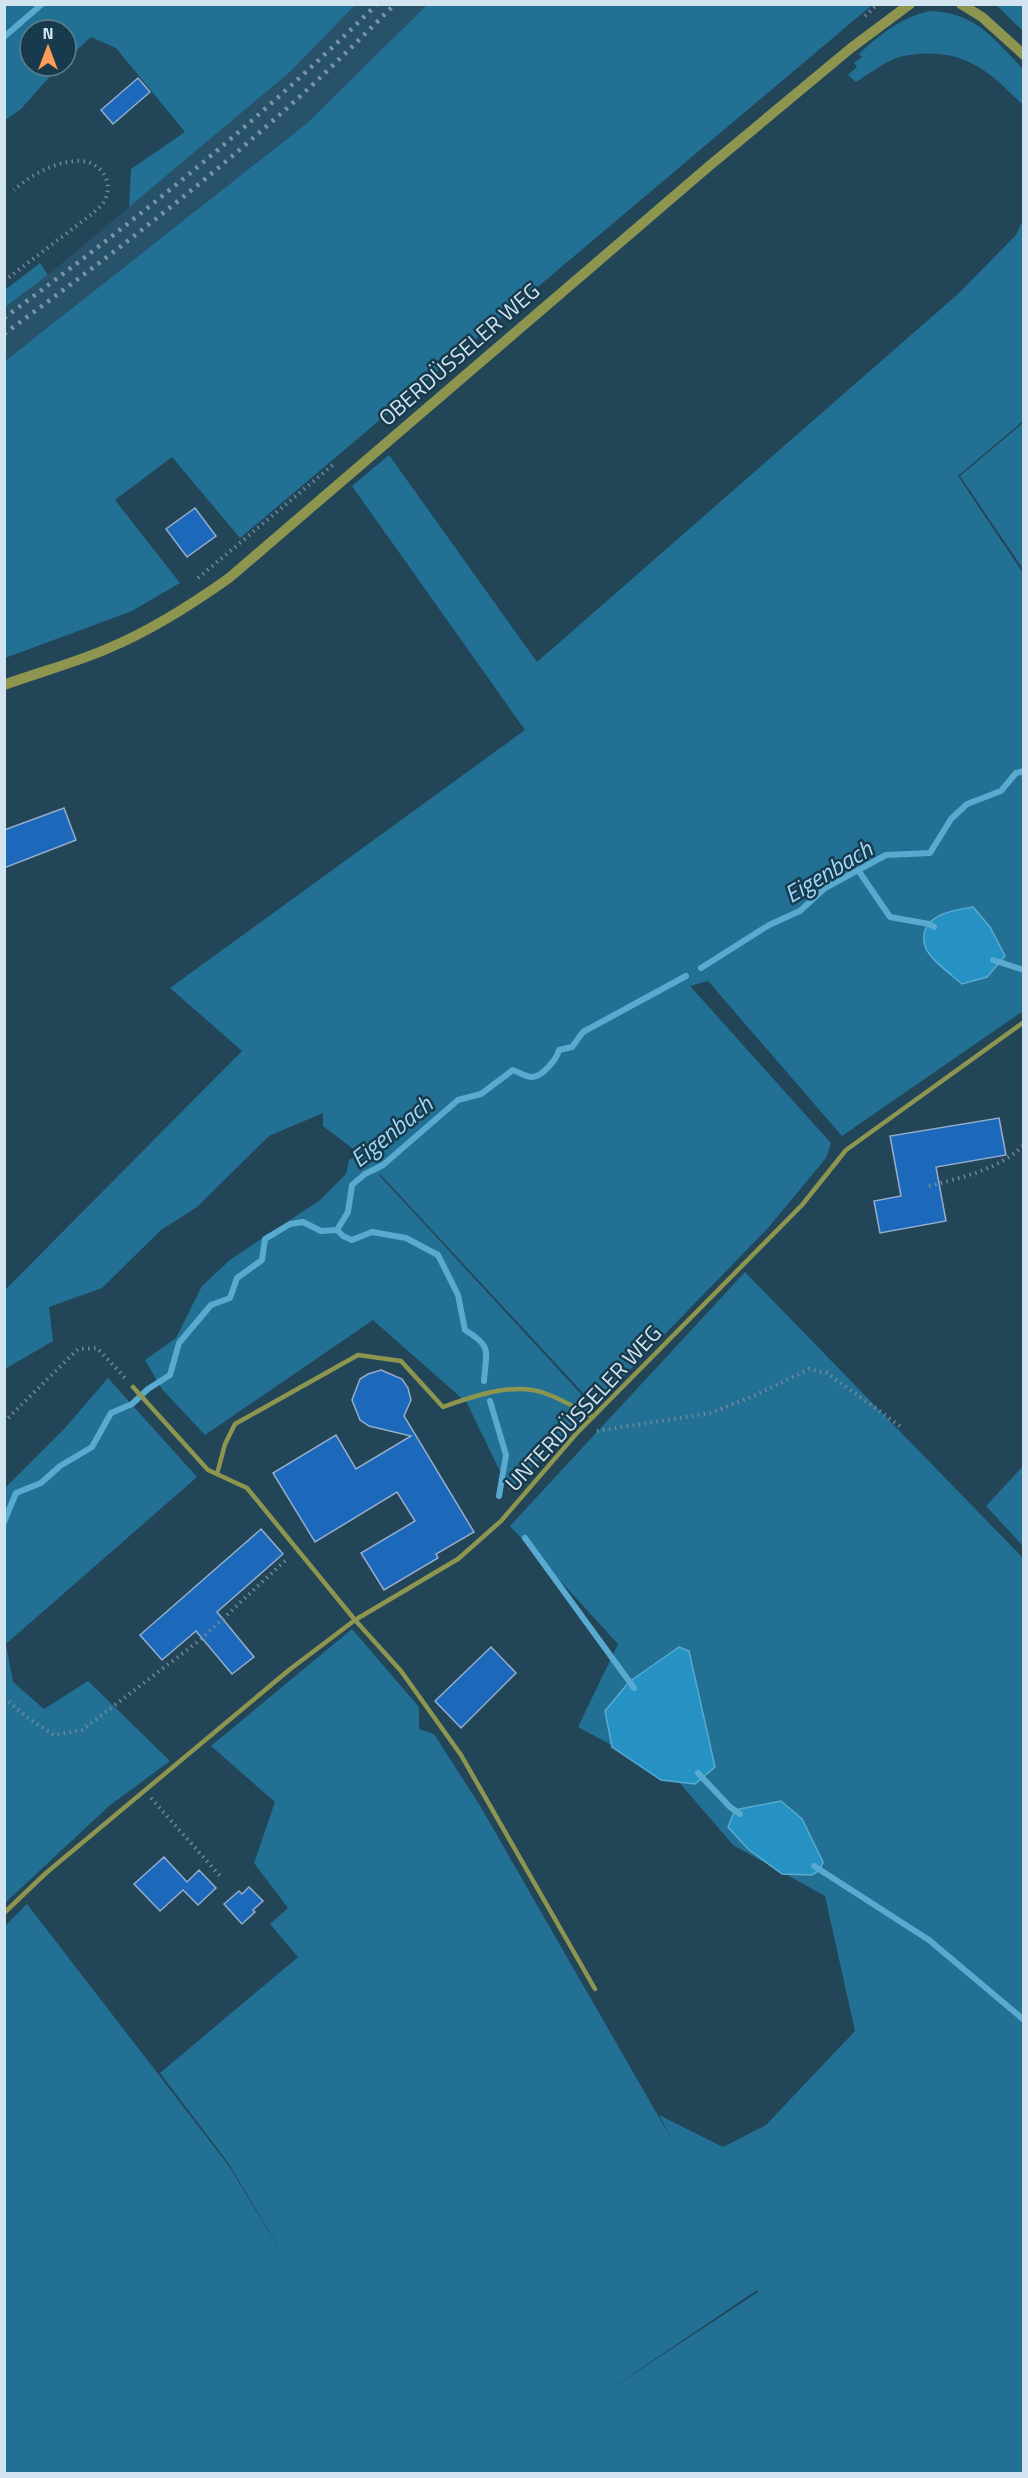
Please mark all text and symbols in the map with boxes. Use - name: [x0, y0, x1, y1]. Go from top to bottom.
- north arrow: [18, 18, 78, 78]
- text: N: [42, 21, 54, 45]
- street label: OBERDÜSSELER WEG: [371, 274, 547, 434]
- water label: Eigenbach: [777, 830, 880, 911]
- water label: Eigenbach: [342, 1086, 441, 1176]
- street label: UNTERDÜSSELER WEG: [497, 1317, 669, 1499]

